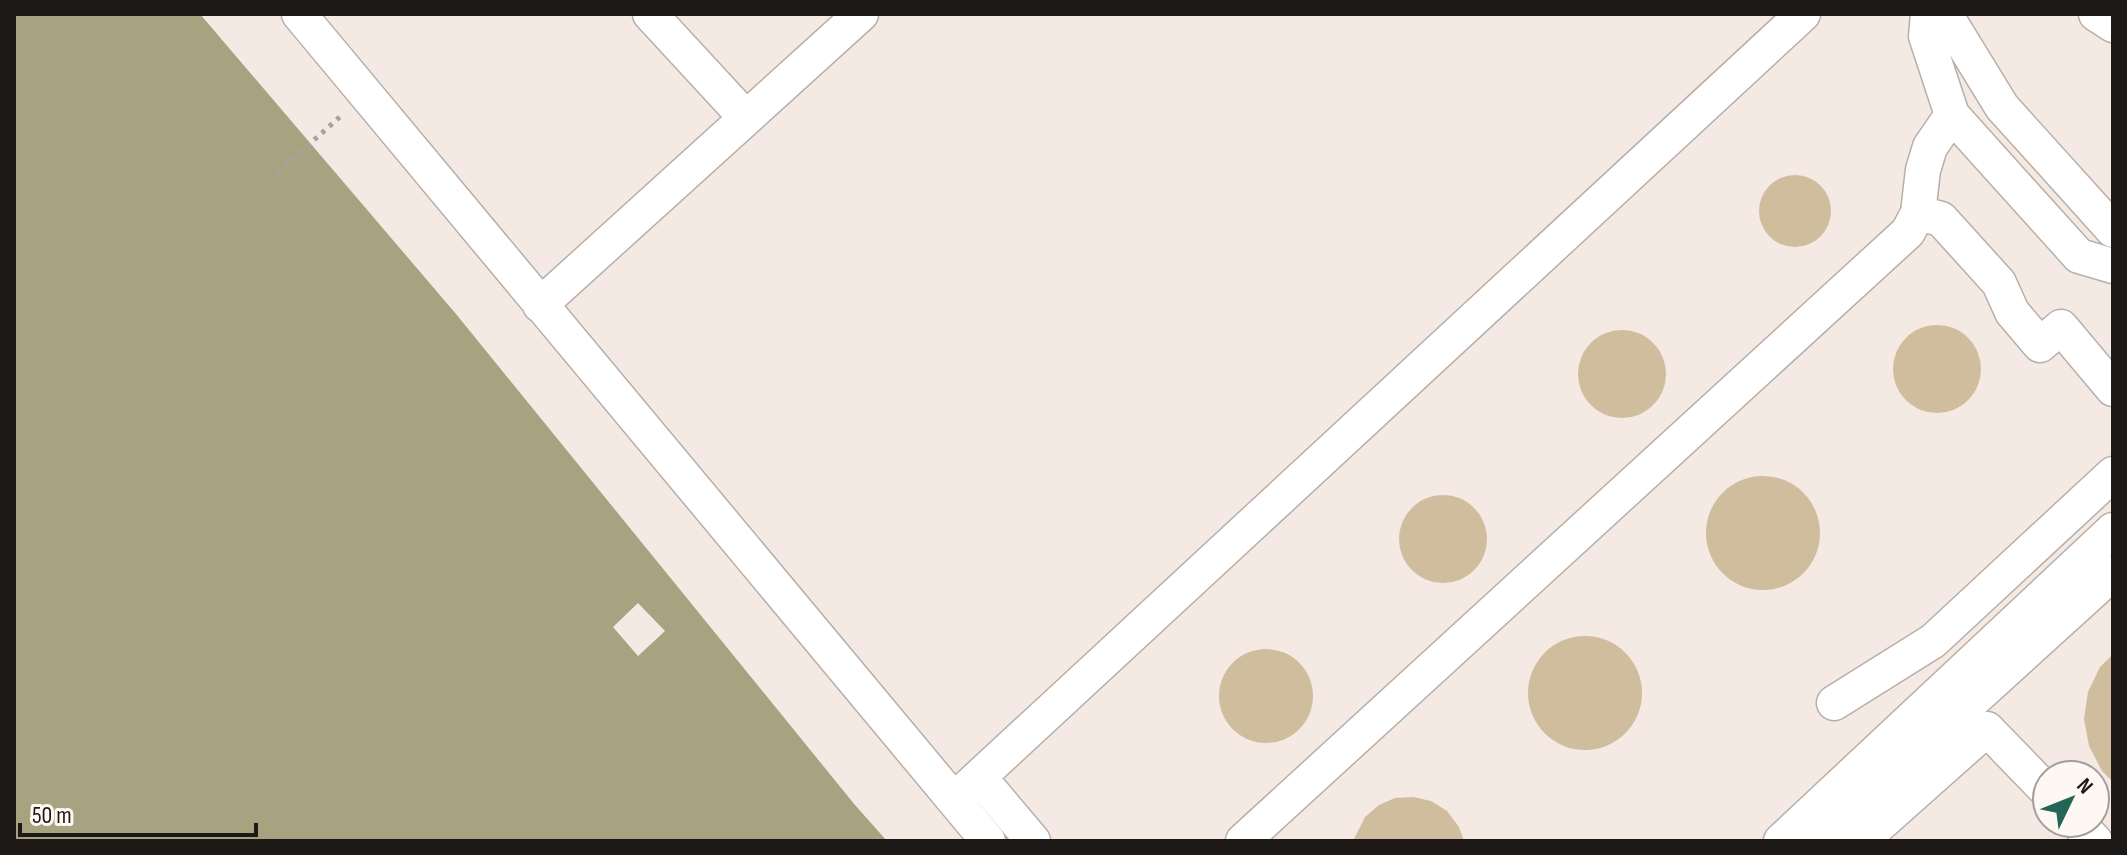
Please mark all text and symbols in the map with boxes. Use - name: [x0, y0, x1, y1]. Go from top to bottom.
- north arrow: [2031, 759, 2111, 839]
- text: N: [2071, 773, 2098, 800]
- scale bar: [20, 787, 256, 837]
- text: 50 m: [32, 801, 72, 830]

